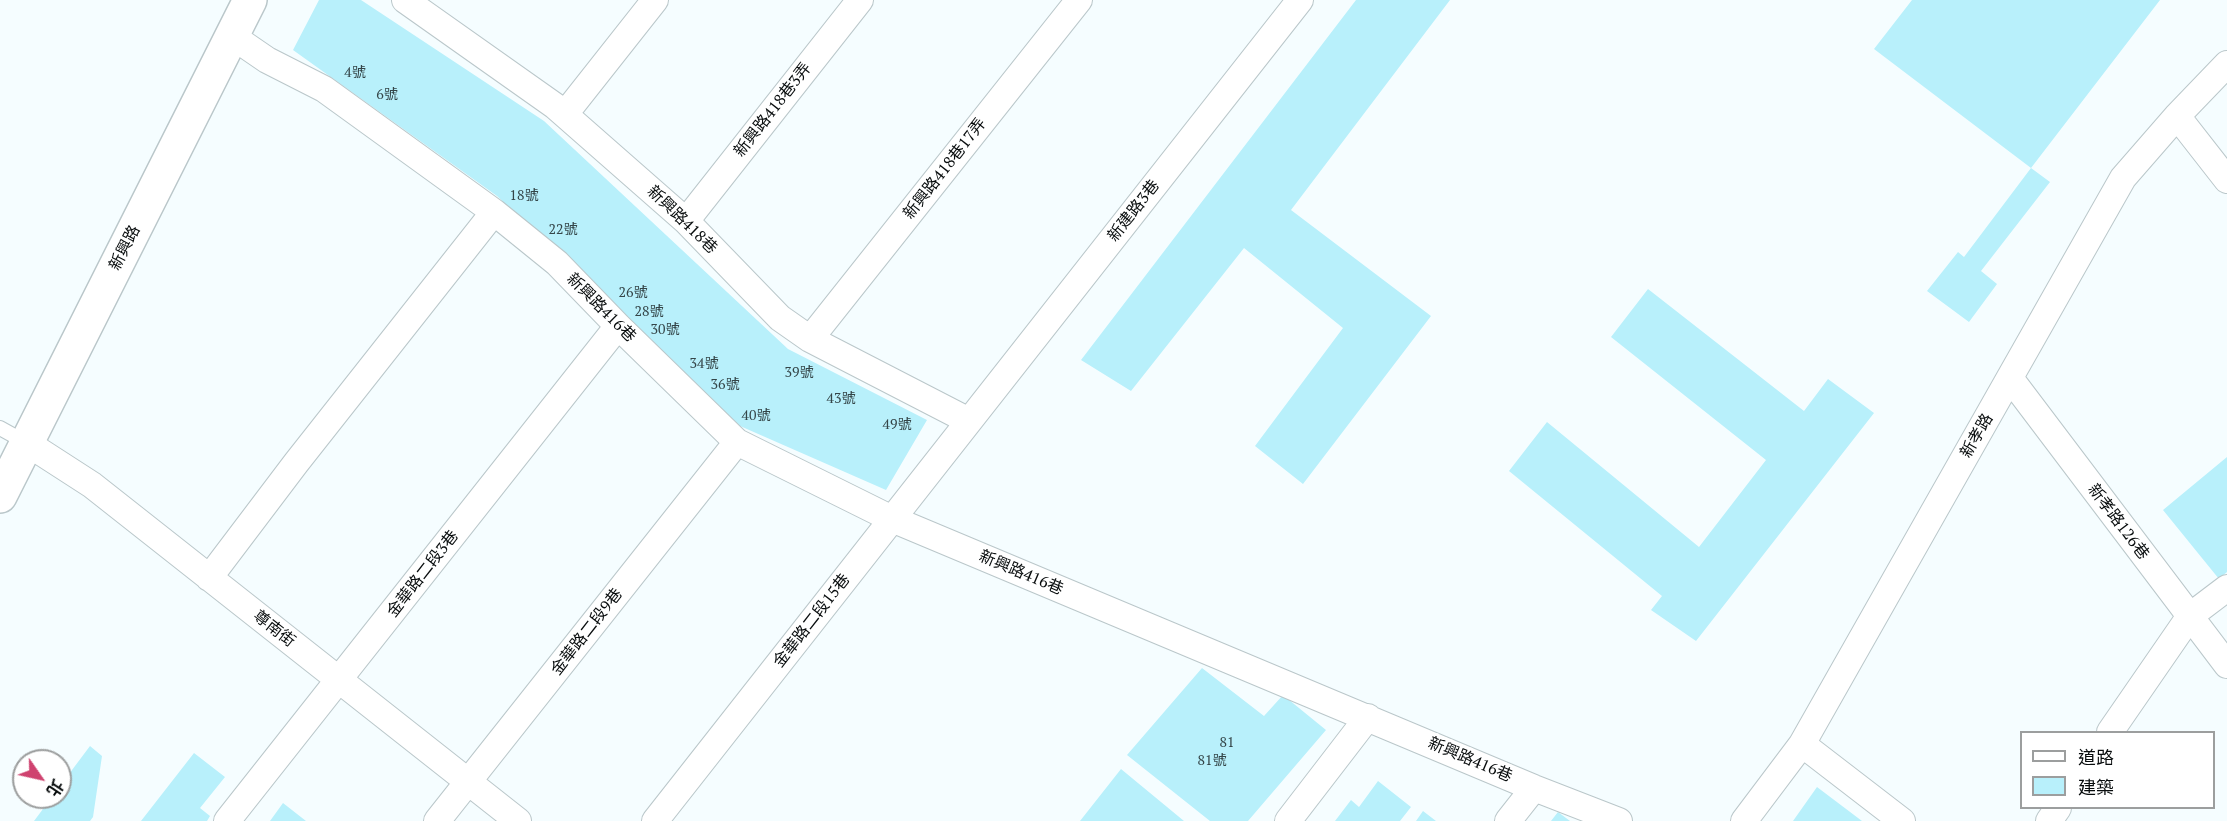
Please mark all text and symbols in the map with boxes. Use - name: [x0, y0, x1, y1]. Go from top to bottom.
- street label: 新興路418巷3弄: [730, 59, 816, 161]
- house number: 4號: [344, 65, 366, 81]
- house number: 6號: [376, 87, 398, 103]
- street label: 新興路418巷17弄: [900, 115, 990, 223]
- street label: 新建路3巷: [1104, 177, 1164, 245]
- street label: 新興路418巷: [643, 182, 721, 258]
- house number: 18號: [510, 188, 538, 204]
- street label: 新興路: [106, 222, 144, 274]
- house number: 22號: [549, 222, 577, 238]
- street label: 新興路416巷: [563, 270, 639, 346]
- house number: 26號: [619, 285, 647, 301]
- house number: 28號: [635, 304, 663, 320]
- house number: 30號: [651, 322, 679, 338]
- house number: 34號: [690, 356, 718, 372]
- house number: 39號: [785, 365, 813, 381]
- house number: 36號: [711, 377, 739, 393]
- house number: 43號: [827, 391, 855, 407]
- house number: 40號: [742, 408, 770, 424]
- street label: 新孝路: [1957, 410, 1997, 462]
- house number: 49號: [883, 417, 911, 433]
- street label: 新孝路126巷: [2083, 480, 2153, 564]
- street label: 金華路二段3巷: [383, 527, 463, 621]
- street label: 新興路416巷: [976, 547, 1066, 599]
- street label: 金華路二段15巷: [770, 571, 854, 671]
- street label: 金華路二段9巷: [547, 585, 627, 679]
- street label: 尊南街: [249, 607, 299, 651]
- legend: [2020, 731, 2215, 809]
- street label: 新興路416巷: [1425, 734, 1515, 786]
- house number: 81: [1220, 735, 1234, 751]
- text: 道路: [2078, 745, 2114, 769]
- north arrow: [12, 749, 72, 809]
- house number: 81號: [1198, 753, 1226, 769]
- text: 北: [42, 775, 69, 801]
- text: 建築: [2078, 775, 2114, 799]

